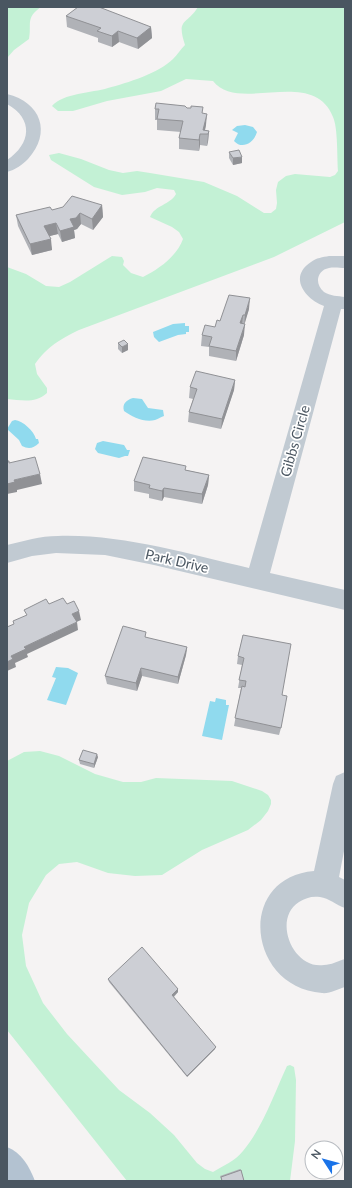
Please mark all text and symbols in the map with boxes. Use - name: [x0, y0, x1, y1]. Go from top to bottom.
- street label: Gibbs Circle: [276, 403, 313, 479]
- street label: Park Drive: [144, 545, 210, 576]
- north arrow: [304, 1140, 344, 1180]
- text: N: [308, 1147, 323, 1161]

